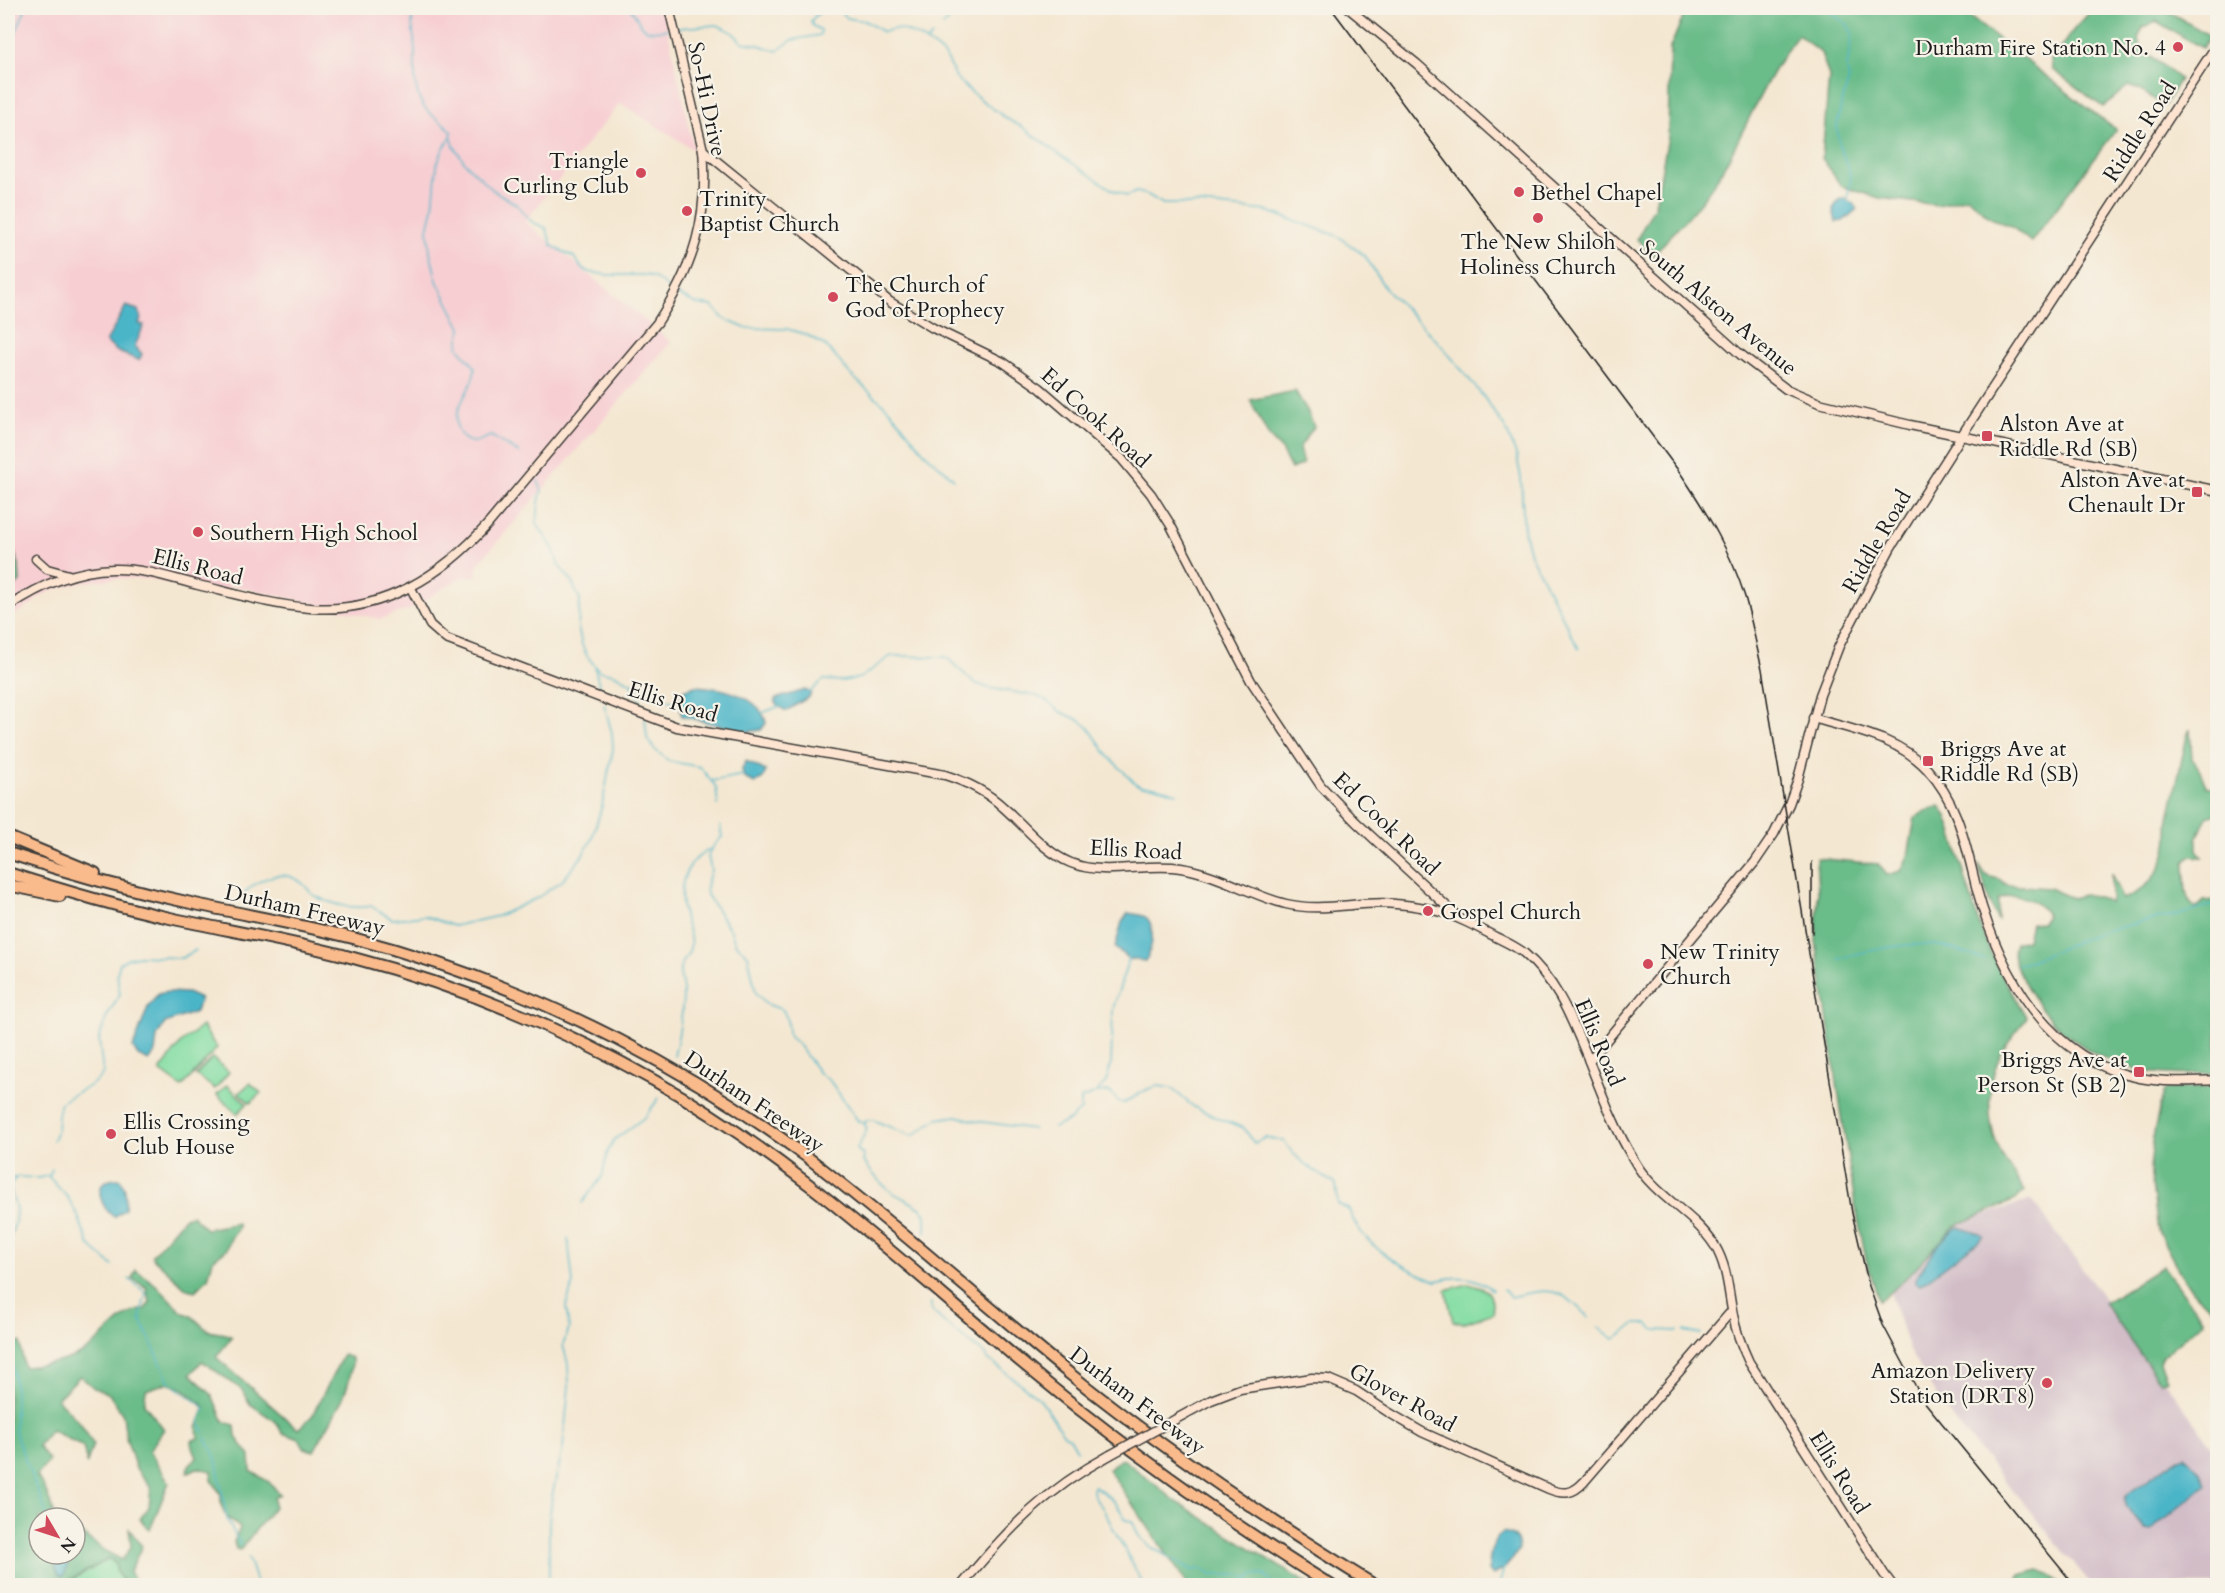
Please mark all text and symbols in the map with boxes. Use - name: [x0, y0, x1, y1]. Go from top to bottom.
- place label: Durham Fire Station No. 4: [1915, 33, 2166, 63]
- street label: So-Hi Drive: [680, 39, 734, 159]
- marker: Durham Fire Station No. 4: [2171, 40, 2185, 54]
- street label: Riddle Road: [2096, 75, 2184, 188]
- place label: Triangle Curling Club: [503, 146, 629, 201]
- marker: Triangle Curling Club: [634, 166, 648, 180]
- place label: Bethel Chapel: [1531, 178, 1663, 208]
- place label: Trinity Baptist Church: [699, 184, 840, 239]
- marker: Bethel Chapel: [1512, 185, 1526, 199]
- marker: Trinity Baptist Church: [680, 204, 694, 218]
- marker: The New Shiloh Holiness Church: [1531, 211, 1545, 225]
- place label: The New Shiloh Holiness Church: [1460, 227, 1616, 282]
- street label: South Alston Avenue: [1633, 233, 1804, 383]
- place label: The Church of God of Prophecy: [845, 270, 1005, 325]
- marker: The Church of God of Prophecy: [826, 290, 840, 304]
- street label: Ed Cook Road: [1034, 360, 1157, 475]
- place label: Alston Ave at Riddle Rd (SB): [1999, 409, 2138, 464]
- marker: Alston Ave at Riddle Rd (SB): [1980, 429, 1994, 443]
- place label: Alston Ave at Chenault Dr: [2060, 465, 2186, 520]
- street label: Riddle Road: [1835, 484, 1919, 599]
- marker: Alston Ave at Chenault Dr: [2190, 485, 2204, 499]
- place label: Southern High School: [210, 518, 418, 548]
- marker: Southern High School: [191, 525, 205, 539]
- street label: Ellis Road: [149, 541, 247, 593]
- street label: Ellis Road: [624, 674, 722, 730]
- place label: Briggs Ave at Riddle Rd (SB): [1940, 734, 2079, 789]
- marker: Briggs Ave at Riddle Rd (SB): [1921, 754, 1935, 768]
- street label: Ed Cook Road: [1326, 765, 1447, 883]
- street label: Ellis Road: [1089, 833, 1183, 867]
- street label: Durham Freeway: [222, 877, 388, 943]
- place label: Gospel Church: [1440, 897, 1581, 927]
- marker: Gospel Church: [1421, 904, 1435, 918]
- place label: New Trinity Church: [1660, 937, 1780, 992]
- marker: New Trinity Church: [1641, 957, 1655, 971]
- street label: Ellis Road: [1567, 994, 1631, 1091]
- street label: Durham Freeway: [678, 1044, 831, 1160]
- place label: Briggs Ave at Person St (SB 2): [1977, 1045, 2127, 1100]
- marker: Briggs Ave at Person St (SB 2): [2132, 1065, 2146, 1079]
- place label: Ellis Crossing Club House: [123, 1107, 250, 1162]
- marker: Ellis Crossing Club House: [104, 1127, 118, 1141]
- street label: Durham Freeway: [1063, 1340, 1212, 1462]
- street label: Glover Road: [1344, 1356, 1462, 1440]
- place label: Amazon Delivery Station (DRT8): [1871, 1356, 2035, 1411]
- marker: Amazon Delivery Station (DRT8): [2040, 1376, 2054, 1390]
- street label: Ellis Road: [1802, 1425, 1877, 1520]
- north arrow: [27, 1506, 87, 1566]
- text: N: [55, 1532, 81, 1557]

